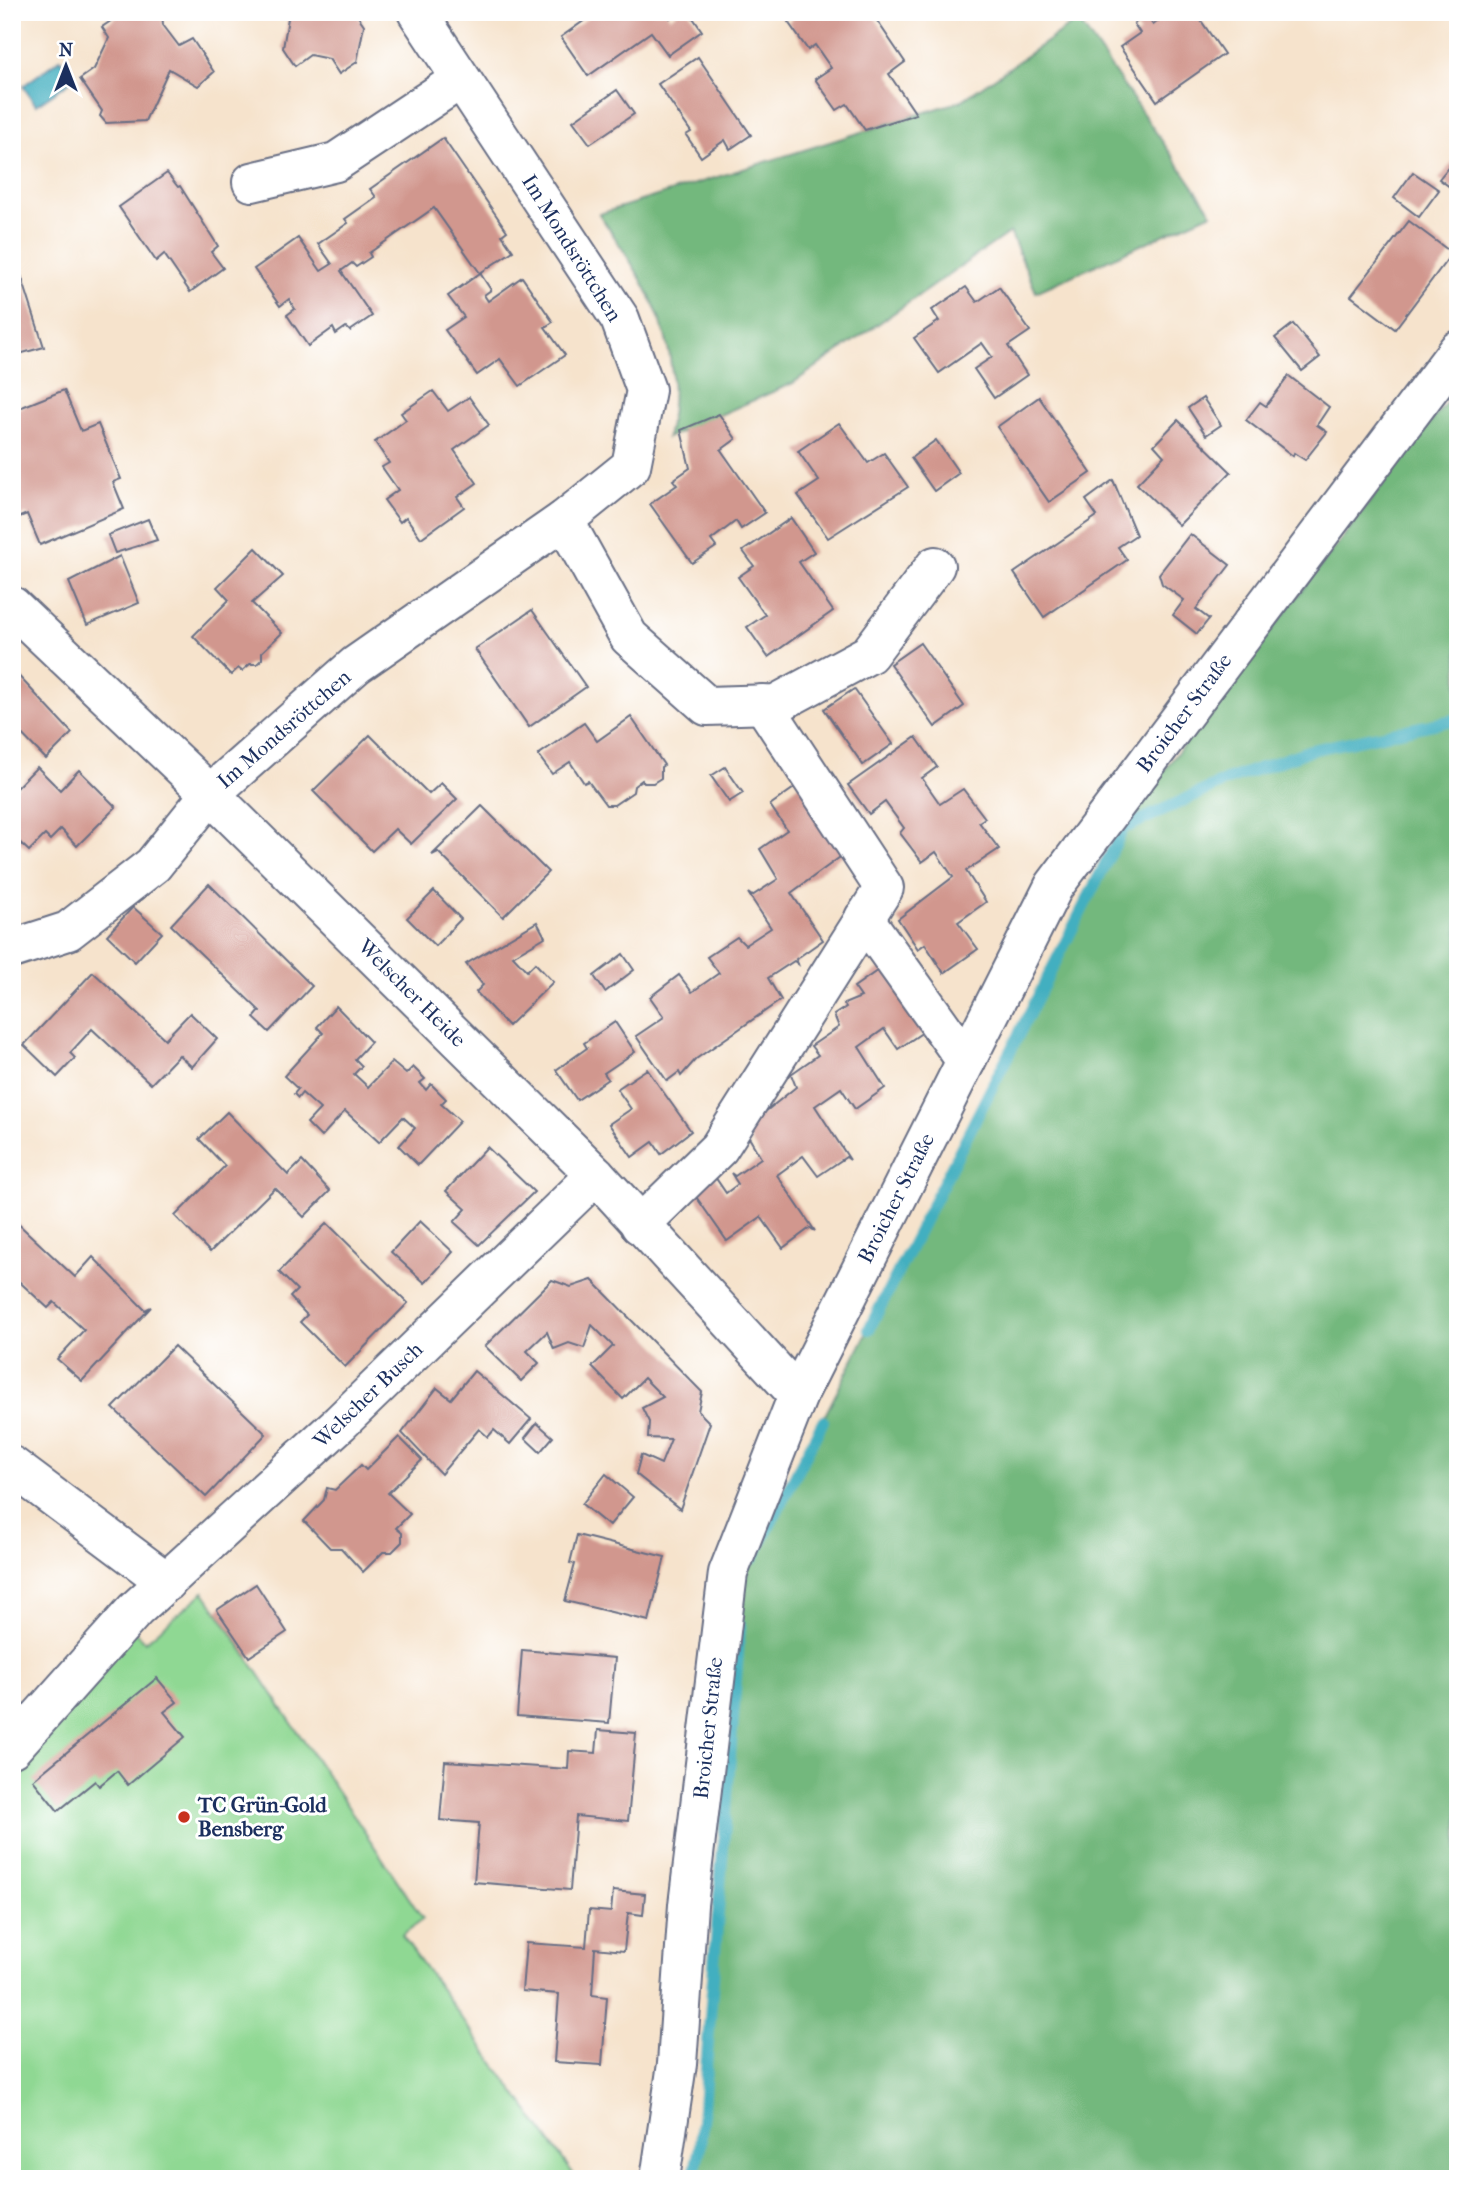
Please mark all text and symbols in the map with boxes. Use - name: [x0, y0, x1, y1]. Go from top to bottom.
- north arrow: [32, 32, 102, 102]
- text: N: [59, 39, 74, 61]
- street label: Im Mondsröttchen: [517, 170, 627, 326]
- street label: Broicher Straße: [1132, 649, 1236, 777]
- street label: Im Mondsröttchen: [212, 665, 356, 793]
- street label: Welscher Heide: [352, 933, 471, 1052]
- street label: Broicher Straße: [853, 1129, 939, 1267]
- street label: Welscher Busch: [308, 1337, 428, 1454]
- street label: Broicher Straße: [689, 1656, 727, 1800]
- place label: TC Grün-Gold Bensberg: [197, 1793, 327, 1841]
- marker: TC Grün-Gold Bensberg: [176, 1809, 192, 1825]

